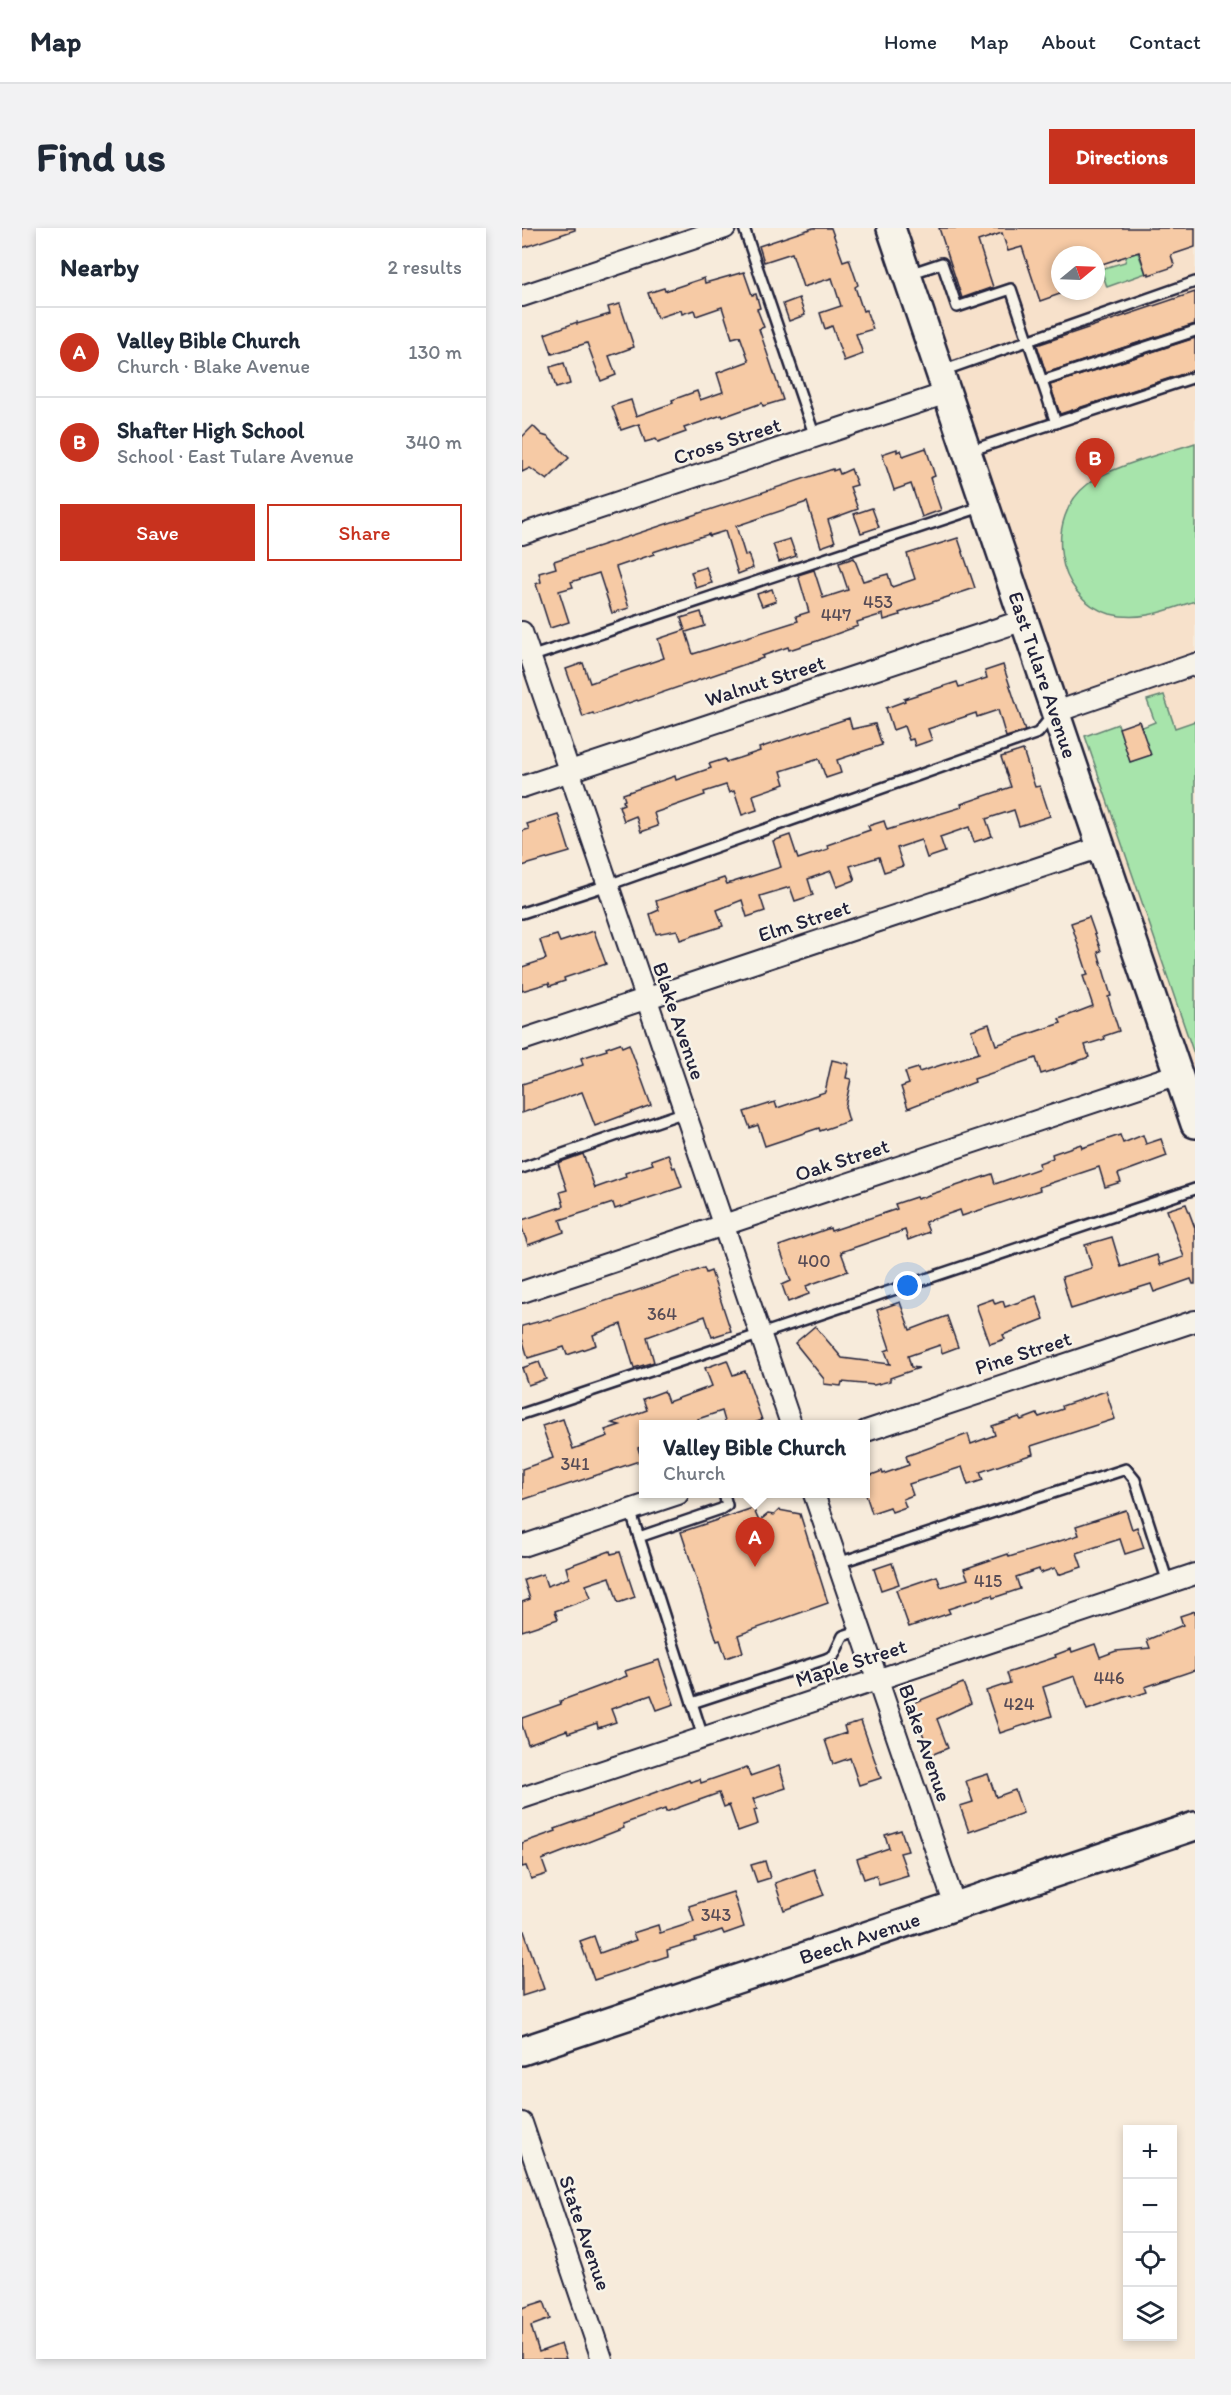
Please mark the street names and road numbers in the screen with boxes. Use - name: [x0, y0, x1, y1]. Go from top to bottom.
- street label: Cross Street: [670, 411, 784, 470]
- street label: East Tulare Avenue: [1003, 588, 1083, 761]
- street label: Walnut Street: [702, 649, 828, 712]
- street label: Elm Street: [755, 894, 853, 947]
- street label: Blake Avenue: [648, 959, 711, 1083]
- street label: Oak Street: [792, 1133, 892, 1186]
- street label: Pine Street: [971, 1325, 1074, 1380]
- street label: Maple Street: [792, 1633, 910, 1692]
- street label: Blake Avenue: [894, 1681, 957, 1805]
- street label: Beech Avenue: [796, 1906, 923, 1969]
- street label: State Avenue: [554, 2172, 617, 2294]

